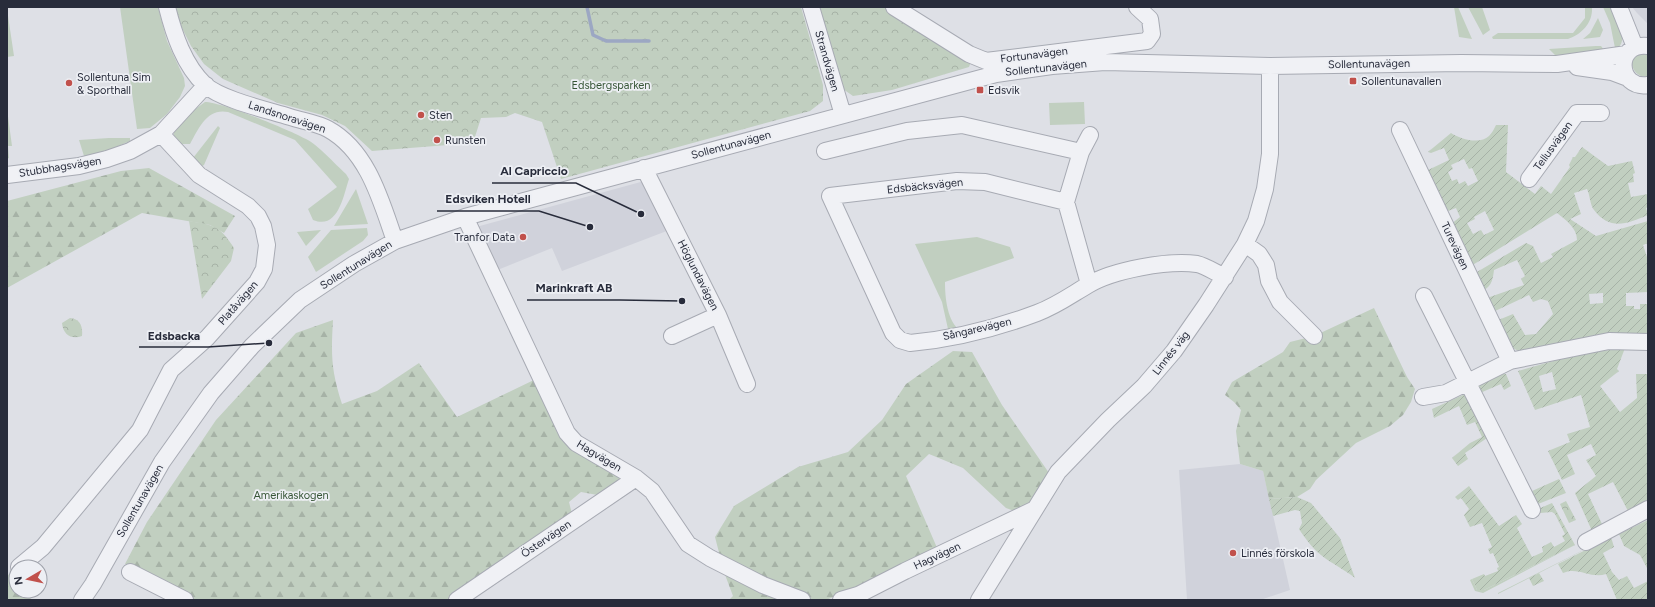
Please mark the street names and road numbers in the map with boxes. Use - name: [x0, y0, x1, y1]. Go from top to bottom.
- street label: Strandvägen: [812, 29, 842, 93]
- street label: Fortunavägen: [1000, 44, 1068, 66]
- street label: Sollentunavägen: [1005, 57, 1087, 79]
- street label: Sollentunavägen: [1328, 57, 1410, 71]
- street label: Landsnoravägen: [247, 98, 327, 136]
- street label: Tellusvägen: [1531, 119, 1575, 173]
- street label: Sollentunavägen: [690, 128, 772, 162]
- street label: Stubbhagsvägen: [18, 154, 102, 180]
- street label: Edsbäcksvägen: [886, 176, 964, 196]
- street label: Turevägen: [1438, 220, 1472, 272]
- street label: Höglundavägen: [675, 237, 721, 313]
- street label: Sollentunavägen: [318, 238, 394, 292]
- street label: Platåvägen: [215, 278, 261, 328]
- street label: Sångarevägen: [941, 315, 1013, 343]
- street label: Linnés väg: [1150, 328, 1192, 378]
- street label: Hagvägen: [574, 437, 624, 475]
- street label: Sollentunavägen: [114, 462, 166, 540]
- street label: Östervägen: [518, 517, 573, 560]
- street label: Hagvägen: [911, 539, 963, 573]

